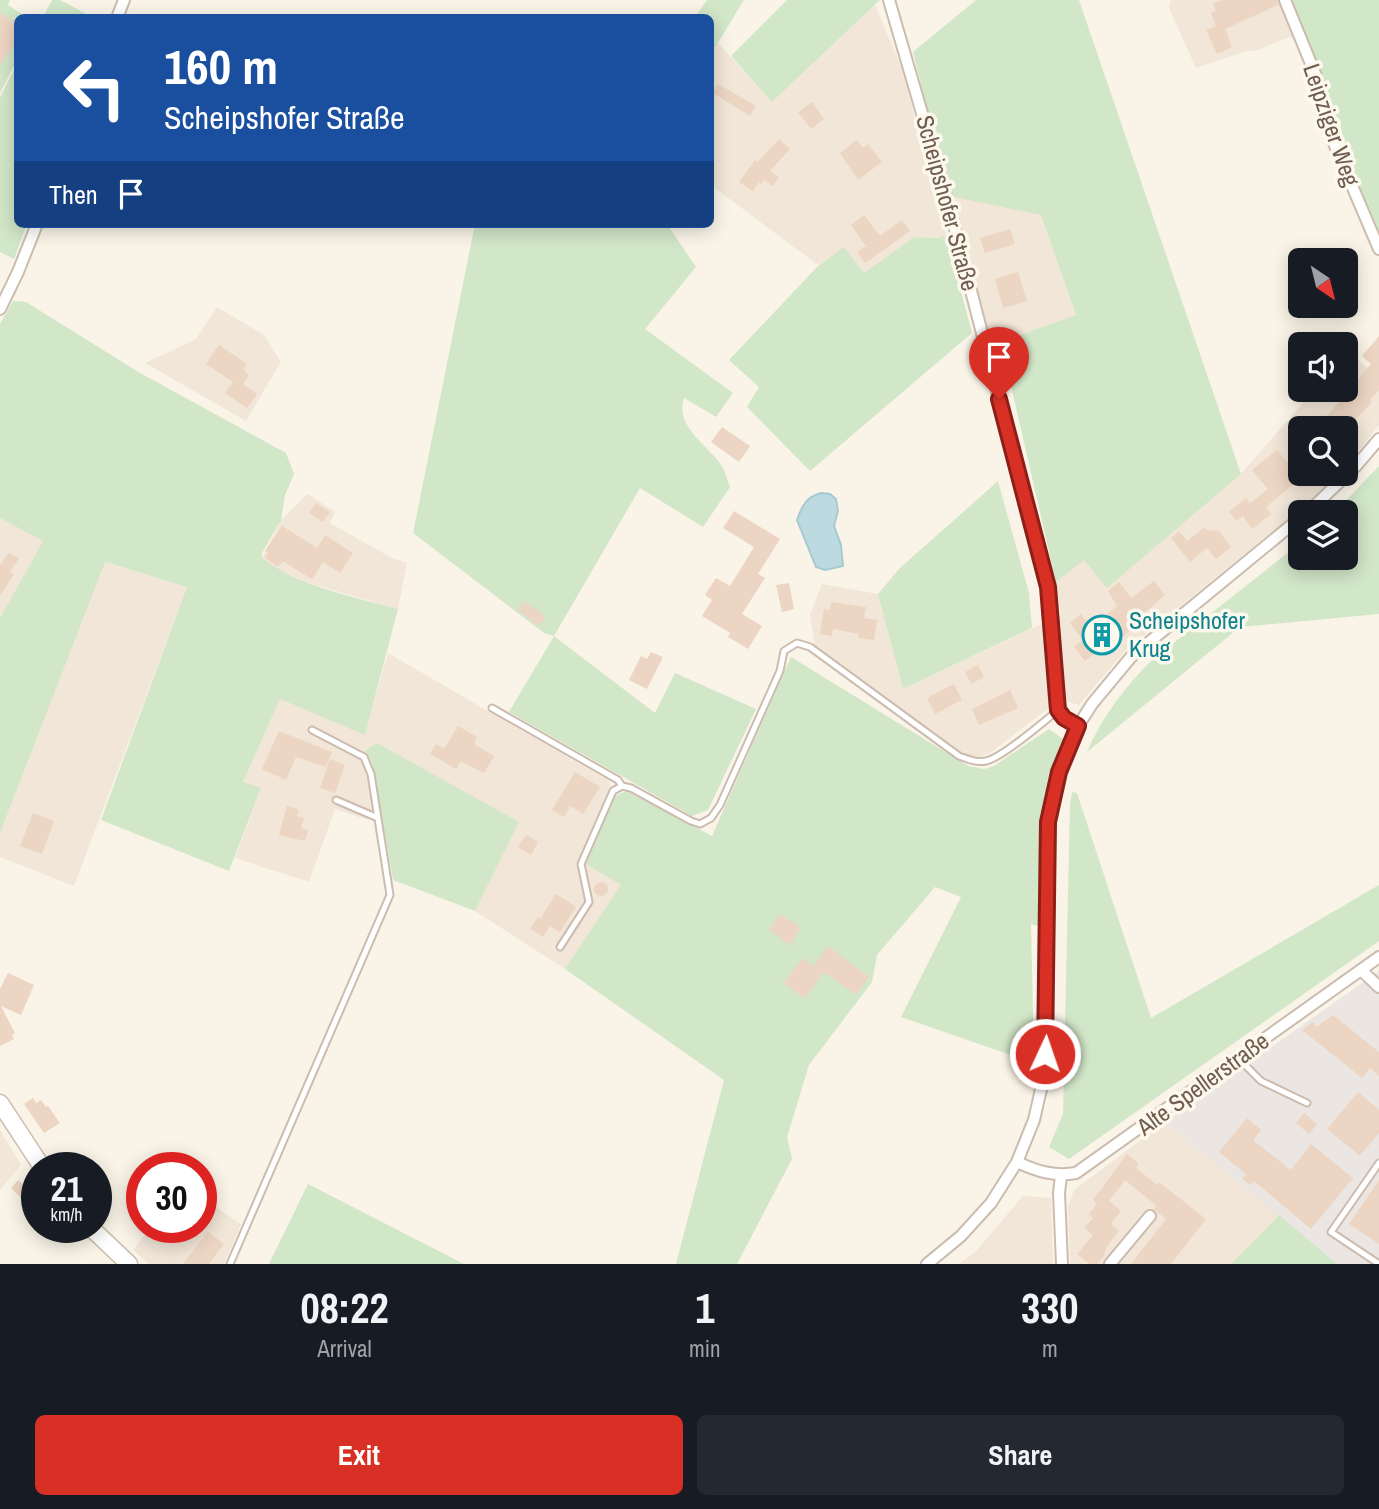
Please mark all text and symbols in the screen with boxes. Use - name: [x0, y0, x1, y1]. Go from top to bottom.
- text: 160 m: [164, 33, 278, 99]
- icon: left: [49, 42, 140, 133]
- street label: Leipziger Weg: [1296, 59, 1368, 190]
- text: Scheipshofer Straße: [164, 96, 405, 139]
- street label: Scheipshofer Straße: [909, 111, 987, 294]
- icon: arrive: [112, 175, 150, 213]
- text: Then: [49, 177, 98, 212]
- north arrow: [1288, 248, 1358, 318]
- map controls: [1288, 248, 1358, 570]
- pin: [969, 327, 1029, 399]
- button: sound: [1288, 332, 1358, 402]
- icon: arrive: [980, 338, 1018, 376]
- button: search: [1288, 416, 1358, 486]
- button: layers: [1288, 500, 1358, 570]
- place label: Scheipshofer Krug: [1129, 604, 1245, 664]
- building icon: Scheipshofer Krug: [1081, 614, 1123, 656]
- position arrow: [1008, 1017, 1082, 1091]
- street label: Alte Spellerstraße: [1129, 1024, 1275, 1143]
- speed limit sign: 30: [126, 1152, 217, 1243]
- text: 21: [51, 1165, 82, 1212]
- text: km/h: [51, 1202, 83, 1227]
- text: 08:22: [301, 1280, 389, 1336]
- text: 1: [695, 1280, 714, 1336]
- text: 330: [1021, 1280, 1079, 1336]
- text: Arrival: [317, 1333, 372, 1364]
- text: min: [689, 1333, 721, 1364]
- text: m: [1042, 1333, 1058, 1364]
- button: Exit: [35, 1415, 683, 1495]
- button: Share: [697, 1415, 1344, 1495]

